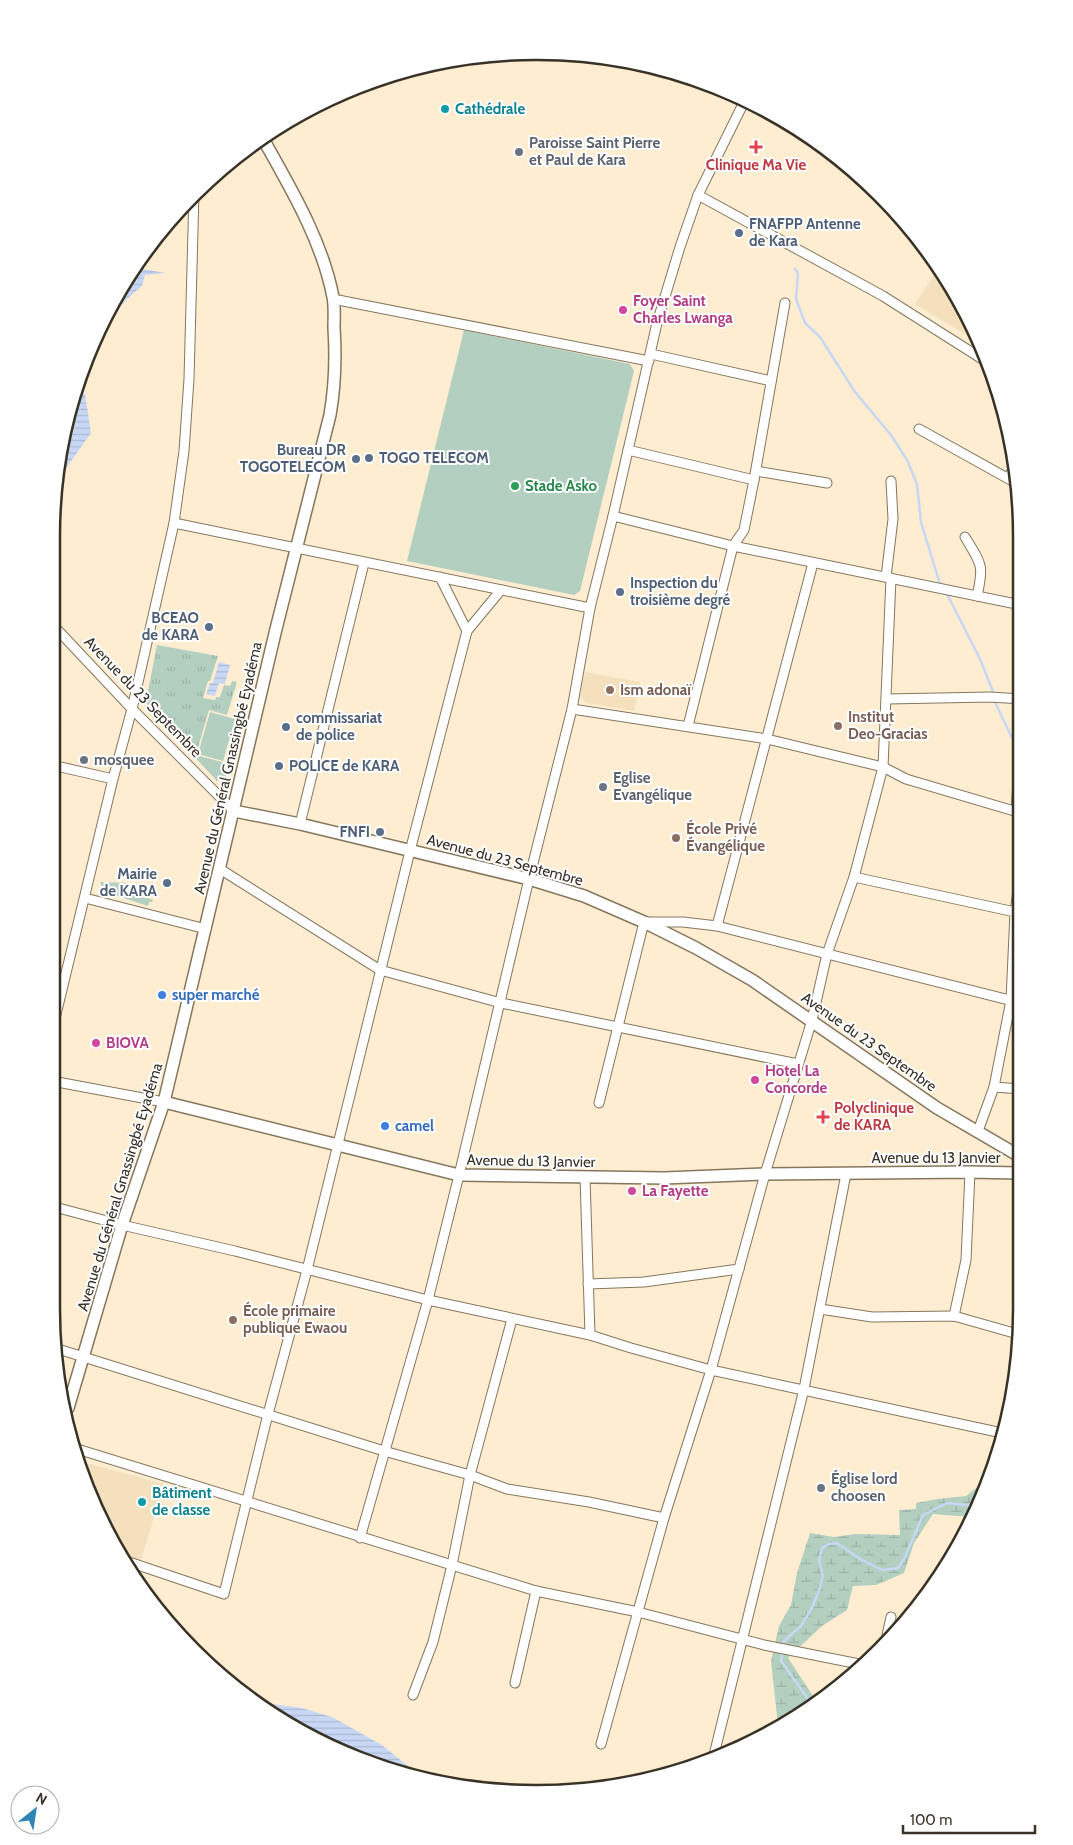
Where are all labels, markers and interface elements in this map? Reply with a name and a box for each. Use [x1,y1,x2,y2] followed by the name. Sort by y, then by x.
[455,100,525,118] place label: Cathédrale
[439,103,451,115] marker: Cathédrale
[529,134,660,169] place label: Paroisse Saint Pierre et Paul de Kara
[749,140,763,154] marker: Clinique Ma Vie
[513,146,525,158] marker: Paroisse Saint Pierre et Paul de Kara
[706,156,806,174] place label: Clinique Ma Vie
[749,215,861,250] place label: FNAFPP Antenne de Kara
[733,227,745,239] marker: FNAFPP Antenne de Kara
[633,292,733,327] place label: Foyer Saint Charles Lwanga
[617,304,629,316] marker: Foyer Saint Charles Lwanga
[240,441,347,476] place label: Bureau DR TOGOTELECOM
[379,449,489,467] place label: TOGO TELECOM
[363,452,375,464] marker: TOGO TELECOM
[350,453,362,465] marker: Bureau DR TOGOTELECOM
[525,477,597,495] place label: Stade Asko
[509,480,521,492] marker: Stade Asko
[630,574,731,609] place label: Inspection du troisième degré
[614,586,626,598] marker: Inspection du troisième degré
[142,609,200,644] place label: BCEAO de KARA
[203,621,215,633] marker: BCEAO de KARA
[81,633,206,761] street label: Avenue du 23 Septembre
[190,639,266,896] street label: Avenue du Général Gnassingbé Eyadéma
[620,681,692,699] place label: Ism adonaï
[604,684,616,696] marker: Ism adonaï
[848,708,928,743] place label: Institut Deo-Gracias
[296,709,382,744] place label: commissariat de police
[832,720,844,732] marker: Institut Deo-Gracias
[280,721,292,733] marker: commissariat de police
[94,751,155,769] place label: mosquee
[78,754,90,766] marker: mosquee
[289,757,400,775] place label: POLICE de KARA
[273,760,285,772] marker: POLICE de KARA
[613,769,692,804] place label: Eglise Evangélique
[597,781,609,793] marker: Eglise Evangélique
[686,819,765,855] place label: École Privé Évangélique
[339,823,370,841] place label: FNFI
[374,826,386,838] marker: FNFI
[425,830,585,890] street label: Avenue du 23 Septembre
[670,832,682,844] marker: École Privé Évangélique
[100,865,158,900] place label: Mairie de KARA
[161,877,173,889] marker: Mairie de KARA
[172,986,260,1004] place label: super marché
[798,988,940,1096] street label: Avenue du 23 Septembre
[156,989,168,1001] marker: super marché
[106,1034,149,1052] place label: BIOVA
[90,1037,102,1049] marker: BIOVA
[74,1060,167,1313] street label: Avenue du Général Gnassingbé Eyadéma
[765,1062,828,1097] place label: Hotel La Concorde
[749,1074,761,1086] marker: Hotel La Concorde
[834,1099,914,1134] place label: Polyclinique de KARA
[816,1110,830,1124] marker: Polyclinique de KARA
[395,1117,434,1135] place label: camel
[379,1120,391,1132] marker: camel
[872,1149,1001,1167] street label: Avenue du 13 Janvier
[466,1151,596,1171] street label: Avenue du 13 Janvier
[642,1182,709,1200] place label: La Fayette
[626,1185,638,1197] marker: La Fayette
[243,1301,347,1337] place label: École primaire publique Ewaou
[227,1314,239,1326] marker: École primaire publique Ewaou
[831,1469,898,1505] place label: Église lord choosen
[815,1482,827,1494] marker: Église lord choosen
[152,1484,212,1519] place label: Bâtiment de classe
[136,1496,148,1508] marker: Bâtiment de classe
[10,1785,60,1835] north arrow
[33,1788,50,1809] text: N
[903,1802,1036,1834] scale bar
[910,1811,952,1829] text: 100 m

